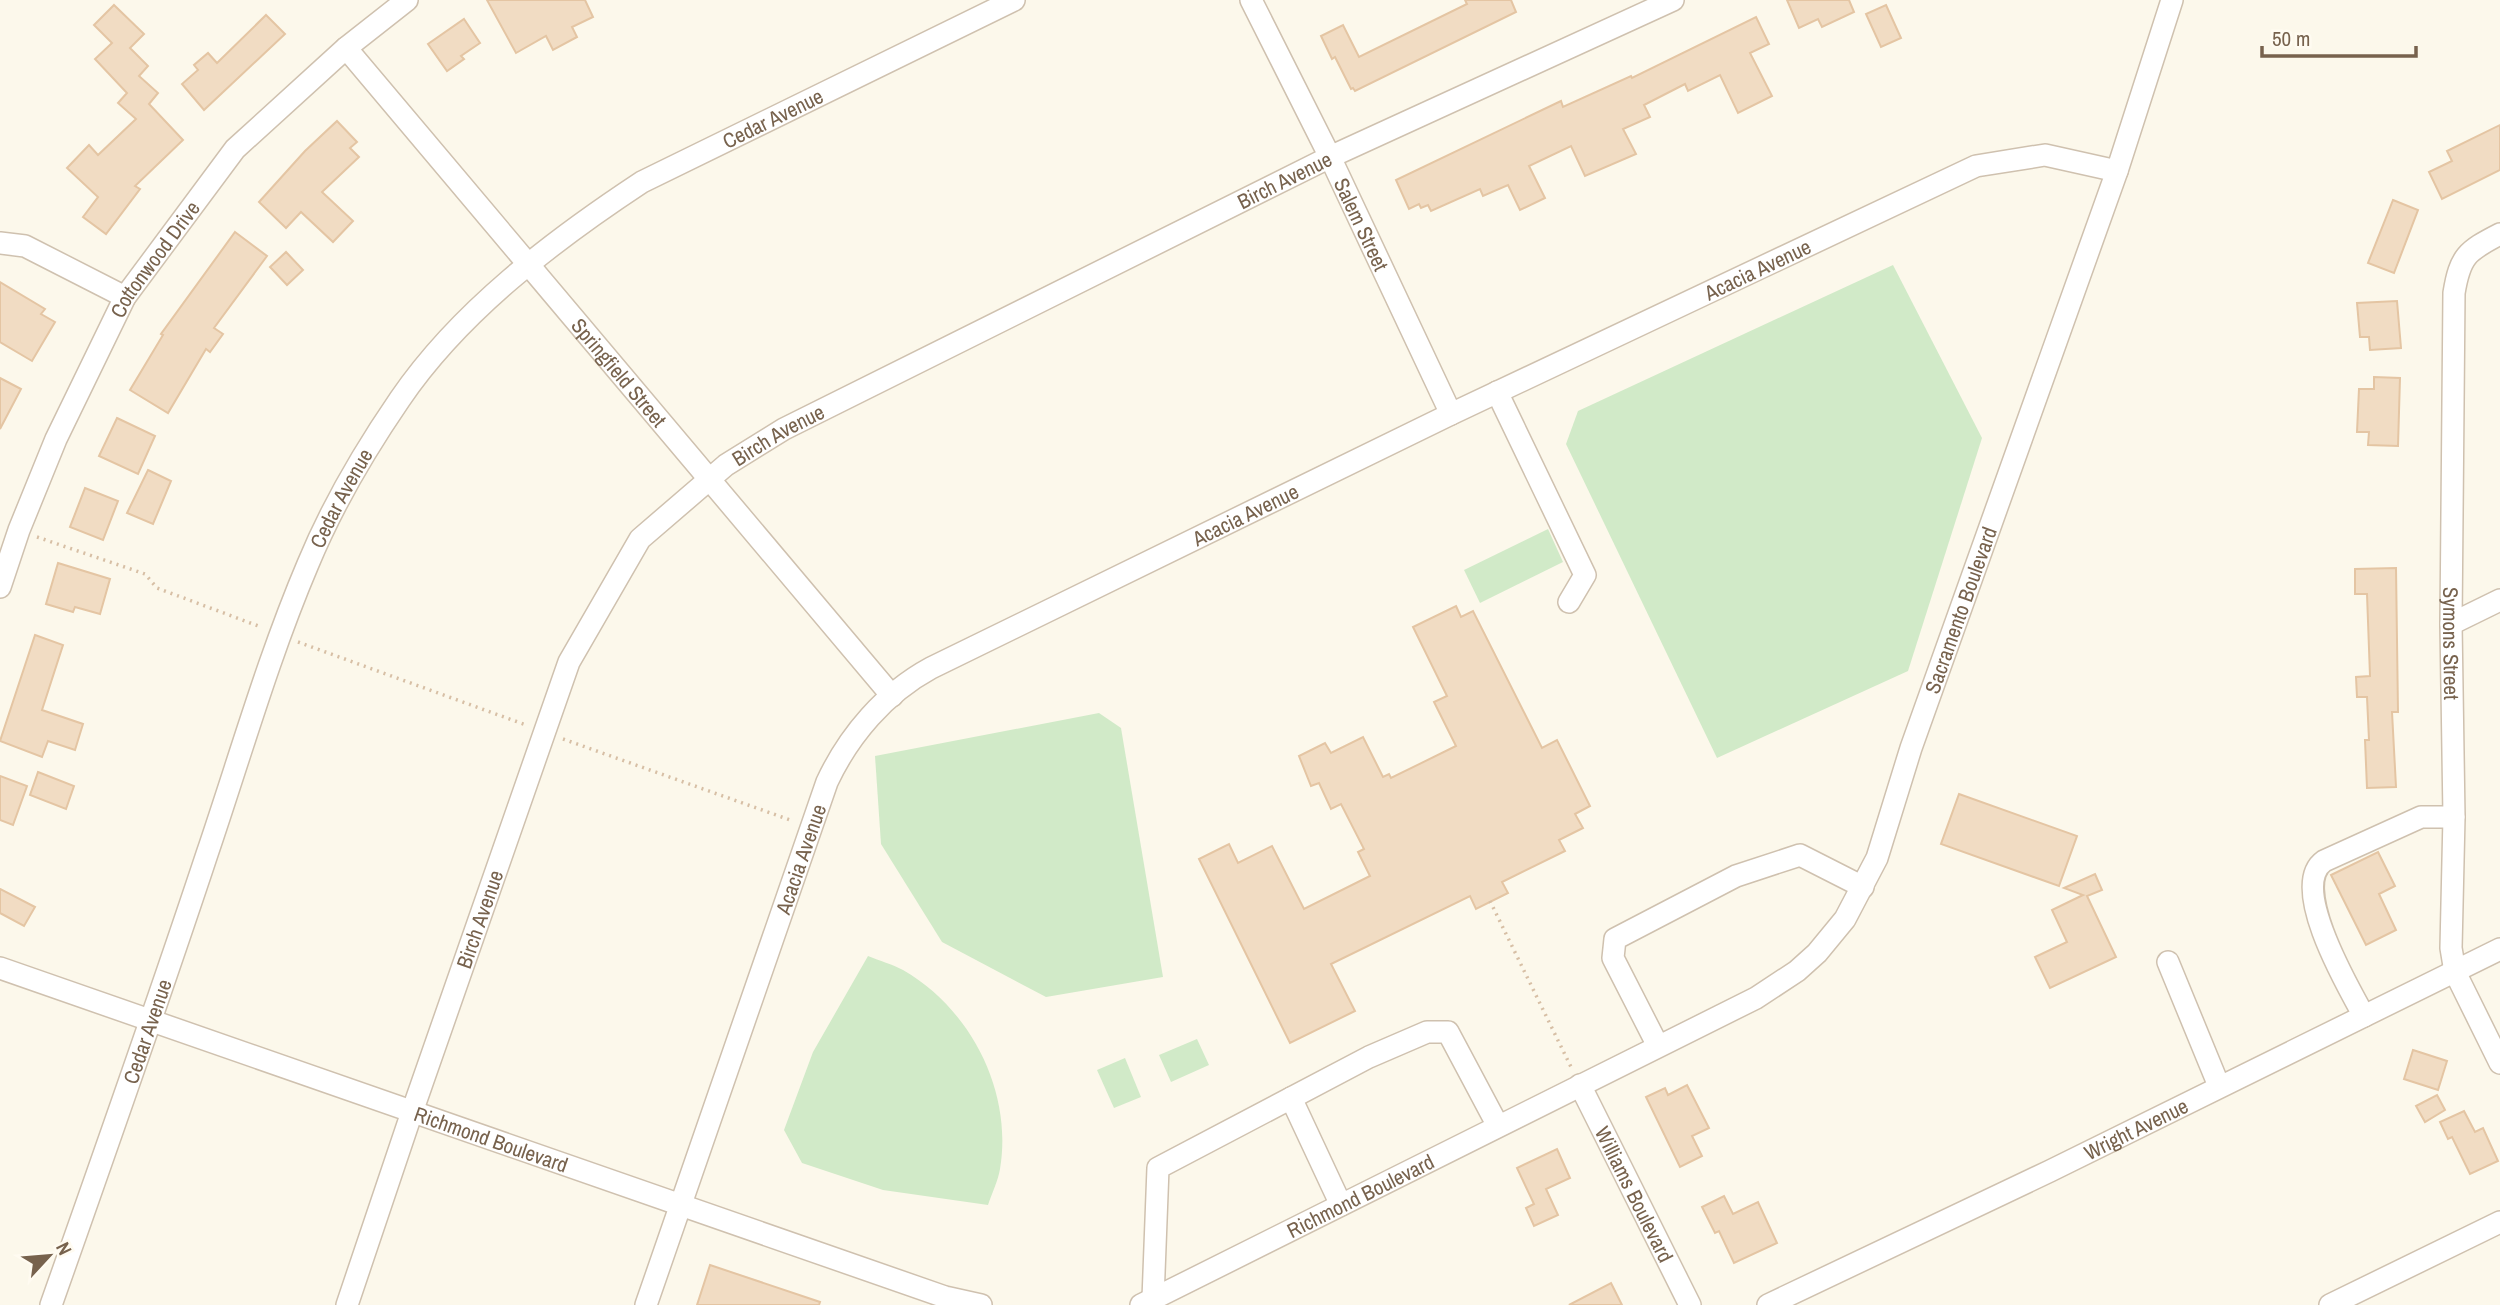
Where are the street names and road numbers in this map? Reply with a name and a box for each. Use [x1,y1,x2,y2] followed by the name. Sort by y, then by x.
[717,81,828,155] street label: Cedar Avenue
[1232,144,1337,216] street label: Birch Avenue
[1327,173,1396,276] street label: Salem Street
[103,195,206,322] street label: Cottonwood Drive
[1699,232,1816,307] street label: Acacia Avenue
[565,312,674,433] street label: Springfield Street
[726,397,829,472] street label: Birch Avenue
[302,443,379,552] street label: Cedar Avenue
[1186,476,1303,553] street label: Acacia Avenue
[1917,523,2003,697] street label: Sacramento Boulevard
[2436,587,2467,700] street label: Symons Street
[768,800,833,919] street label: Acacia Avenue
[449,866,510,972] street label: Birch Avenue
[115,975,178,1088] street label: Cedar Avenue
[2079,1091,2193,1166] street label: Wright Avenue
[410,1099,572,1179] street label: Richmond Boulevard
[1588,1121,1681,1267] street label: Williams Boulevard
[1282,1147,1439,1244] street label: Richmond Boulevard

